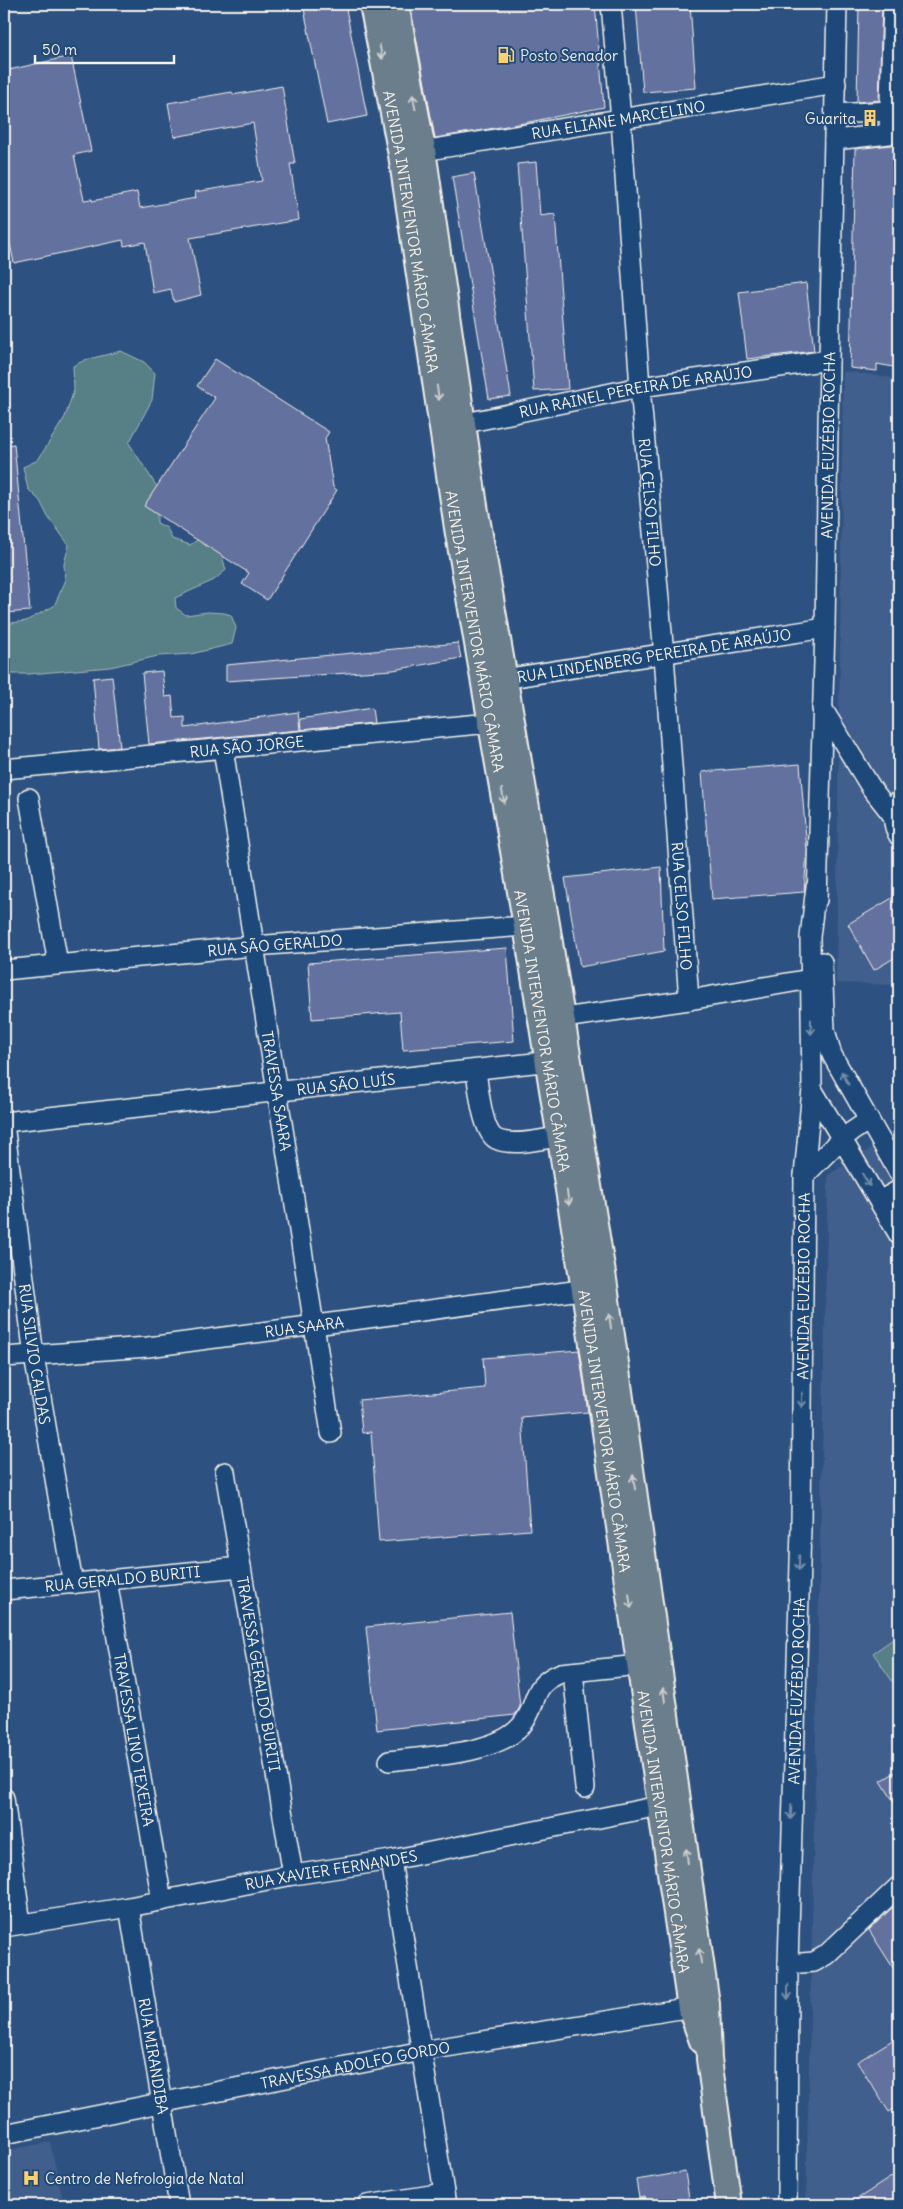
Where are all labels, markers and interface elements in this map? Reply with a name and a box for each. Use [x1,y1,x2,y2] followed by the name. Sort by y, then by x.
[35,32,174,64] scale bar
[42,40,77,59] text: 50 m
[377,43,387,59] one-way arrow
[496,45,516,65] fuel station icon: Posto Senador
[520,46,618,65] place label: Posto Senador
[379,89,443,374] street label: AVENIDA INTERVENTOR MÁRIO CÂMARA
[409,95,418,111] one-way arrow
[530,96,706,143] street label: RUA ELIANE MARCELINO
[860,108,880,128] building icon: Guarita
[805,109,856,128] place label: Guarita
[817,351,839,539] street label: AVENIDA EUZÉBIO ROCHA
[517,362,754,421] street label: RUA RAINEL PEREIRA DE ARAÚJO
[433,385,443,401] one-way arrow
[635,437,666,567] street label: RUA CELSO FILHO
[442,489,509,774] street label: AVENIDA INTERVENTOR MÁRIO CÂMARA
[515,624,792,686] street label: RUA LINDENBERG PEREIRA DE ARAÚJO
[189,731,305,761] street label: RUA SÃO JORGE
[498,787,508,803] one-way arrow
[668,841,696,971] street label: RUA CELSO FILHO
[510,888,575,1174] street label: AVENIDA INTERVENTOR MÁRIO CÂMARA
[206,930,343,960] street label: RUA SÃO GERALDO
[806,1018,816,1035] one-way arrow
[258,1029,296,1153] street label: TRAVESSA SAARA
[296,1069,396,1099] street label: RUA SÃO LUÍS
[839,1071,849,1085] one-way arrow
[862,1173,872,1187] one-way arrow
[564,1190,574,1206] one-way arrow
[793,1192,813,1380] street label: AVENIDA EUZÉBIO ROCHA
[15,1282,55,1426] street label: RUA SILVIO CALDAS
[575,1288,635,1574] street label: AVENIDA INTERVENTOR MÁRIO CÂMARA
[263,1312,345,1341] street label: RUA SAARA
[605,1313,615,1329] one-way arrow
[797,1392,807,1408] one-way arrow
[628,1474,638,1490] one-way arrow
[795,1554,804,1570] one-way arrow
[44,1561,201,1596] street label: RUA GERALDO BURITI
[233,1575,285,1773] street label: TRAVESSA GERALDO BURITI
[625,1592,635,1608] one-way arrow
[784,1597,808,1785] street label: AVENIDA EUZÉBIO ROCHA
[110,1652,159,1828] street label: TRAVESSA LINO TEXEIRA
[659,1687,669,1703] one-way arrow
[634,1689,694,1975] street label: AVENIDA INTERVENTOR MÁRIO CÂMARA
[787,1804,796,1820] one-way arrow
[243,1845,419,1894] street label: RUA XAVIER FERNANDES
[681,1848,691,1864] one-way arrow
[695,1948,705,1964] one-way arrow
[783,1984,793,2000] one-way arrow
[135,1996,173,2116] street label: RUA MIRANDIBA
[259,2037,451,2092] street label: TRAVESSA ADOLFO GORDO
[21,2168,41,2188] hospital icon: Centro de Nefrologia de Natal
[45,2169,244,2188] place label: Centro de Nefrologia de Natal

